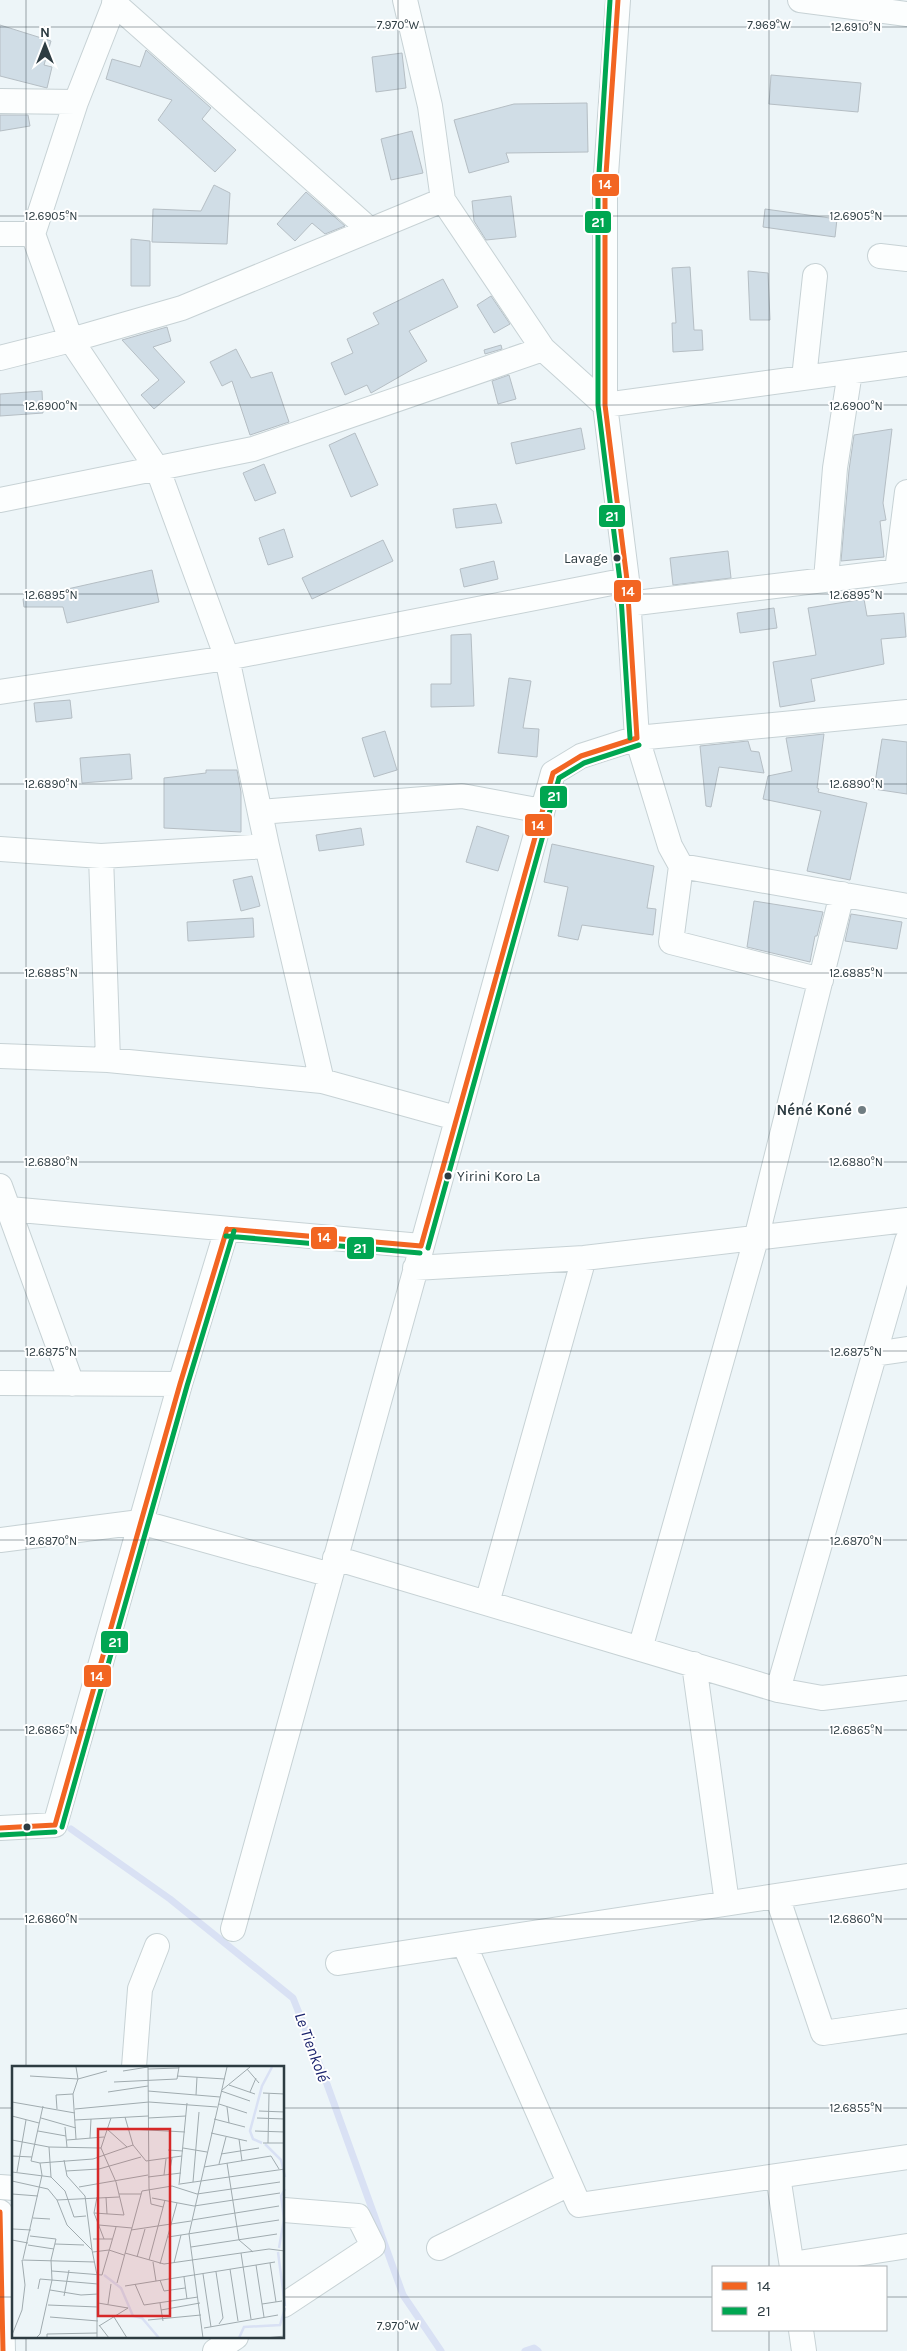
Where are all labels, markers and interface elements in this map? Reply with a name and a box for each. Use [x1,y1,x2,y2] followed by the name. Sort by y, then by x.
[377,18,419,32] text: 7.970°W
[747,18,791,32] text: 7.969°W
[20,20,70,70] north arrow
[831,20,881,34] text: 12.6910°N
[40,24,50,41] text: N
[591,173,620,197] line badge: 14
[598,176,612,193] text: 14
[24,209,78,223] text: 12.6905°N
[829,209,883,223] text: 12.6905°N
[584,210,612,234] line badge: 21
[591,214,605,231] text: 21
[24,399,78,413] text: 12.6900°N
[829,399,883,413] text: 12.6900°N
[598,504,626,528] line badge: 21
[605,508,619,525] text: 21
[564,550,608,567] place label: Lavage
[612,553,622,563] marker: Lavage
[613,579,642,603] line badge: 14
[621,583,635,600] text: 14
[24,588,78,602] text: 12.6895°N
[829,588,883,602] text: 12.6895°N
[24,777,78,791] text: 12.6890°N
[829,777,883,791] text: 12.6890°N
[539,785,568,809] line badge: 21
[547,788,561,805] text: 21
[524,813,553,837] line badge: 14
[531,817,545,834] text: 14
[24,966,78,980] text: 12.6885°N
[829,966,883,980] text: 12.6885°N
[777,1101,852,1119] place label: Néné Koné
[856,1104,868,1116] marker: Néné Koné
[24,1155,78,1169] text: 12.6880°N
[829,1155,883,1169] text: 12.6880°N
[457,1168,540,1185] place label: Yirini Koro La
[443,1171,453,1181] marker: Yirini Koro La
[310,1226,338,1250] line badge: 14
[317,1229,331,1246] text: 14
[346,1236,375,1260] line badge: 21
[353,1240,367,1257] text: 21
[25,1345,77,1359] text: 12.6875°N
[830,1345,882,1359] text: 12.6875°N
[25,1534,77,1548] text: 12.6870°N
[830,1534,882,1548] text: 12.6870°N
[100,1630,129,1654] line badge: 21
[108,1634,122,1651] text: 21
[83,1664,112,1688] line badge: 14
[90,1668,104,1685] text: 14
[24,1723,78,1737] text: 12.6865°N
[829,1723,883,1737] text: 12.6865°N
[22,1822,32,1832] unlabelled marker
[24,1912,78,1926] text: 12.6860°N
[829,1912,883,1926] text: 12.6860°N
[291,2010,334,2085] water label: Le Tienkolé
[12,2066,285,2338] inset map
[829,2101,883,2115] text: 12.6855°N
[712,2266,887,2331] legend
[757,2277,771,2295] text: 14
[757,2302,771,2320] text: 21
[377,2319,419,2333] text: 7.970°W

